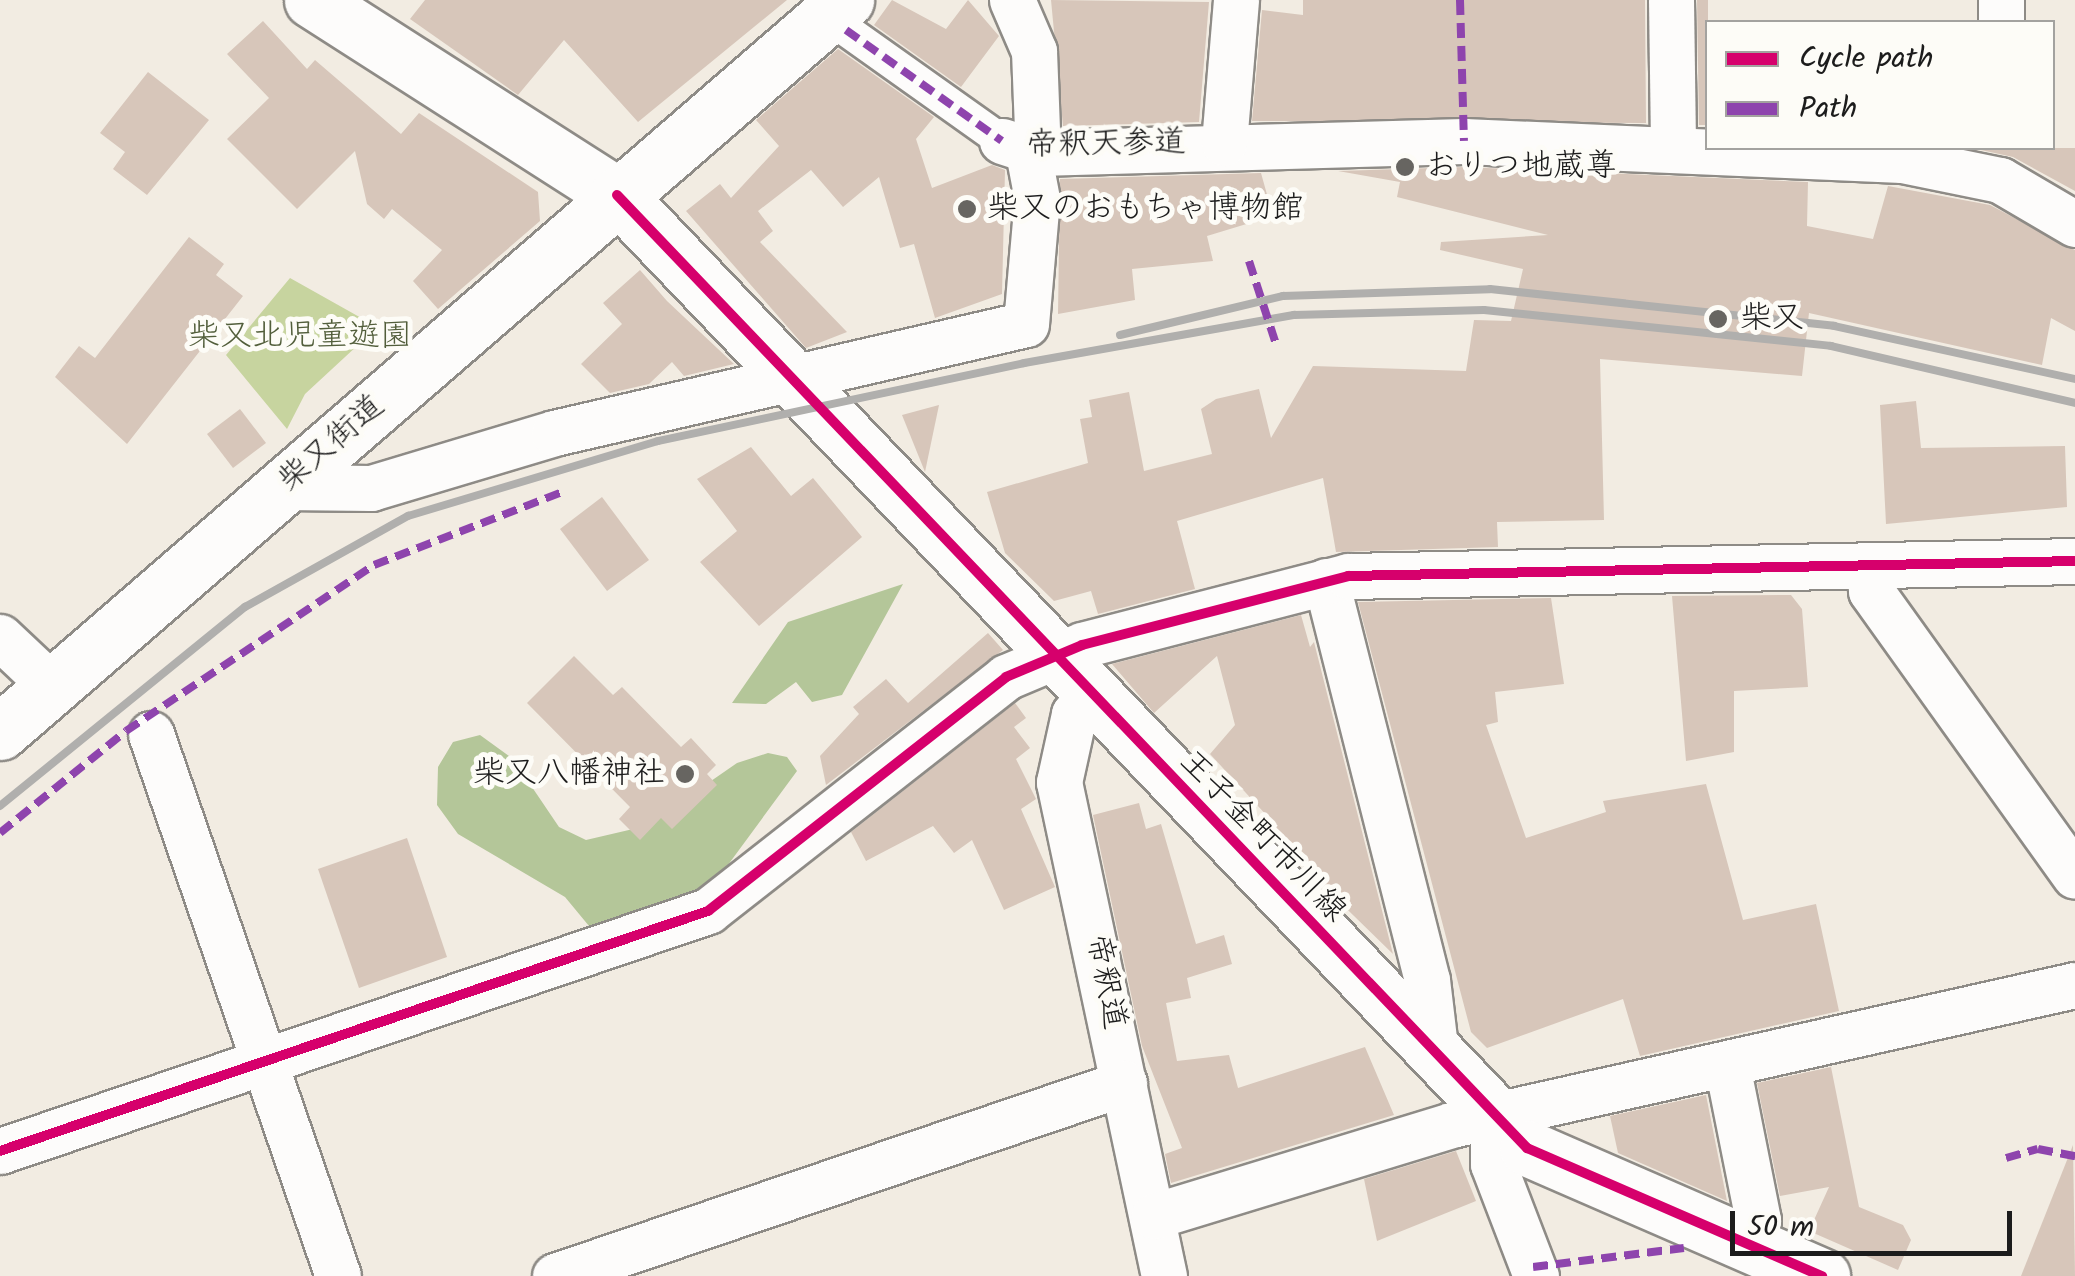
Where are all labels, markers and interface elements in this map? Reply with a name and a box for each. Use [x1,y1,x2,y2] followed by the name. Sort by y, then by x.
[1705,20,2055,150] legend
[1799,35,1933,83] text: Cycle path
[1799,85,1857,133] text: Path
[1026,124,1186,166] street label: 帝釈天参道
[1425,148,1617,186] place label: おりつ地蔵尊
[1394,156,1416,178] marker: おりつ地蔵尊
[987,190,1307,228] place label: 柴又のおもちゃ博物館
[956,198,978,220] marker: 柴又のおもちゃ博物館
[1740,300,1804,338] place label: 柴又
[1705,306,1731,332] marker: 柴又
[188,318,412,356] park label: 柴又北児童遊園
[271,388,393,500] street label: 柴又街道
[1170,743,1354,931] street label: 王子金町市川線
[473,755,665,793] place label: 柴又八幡神社
[674,763,696,785] marker: 柴又八幡神社
[1077,931,1133,1033] street label: 帝釈道
[1735,1191,2018,1253] scale bar
[1747,1204,1814,1252] text: 50 m

